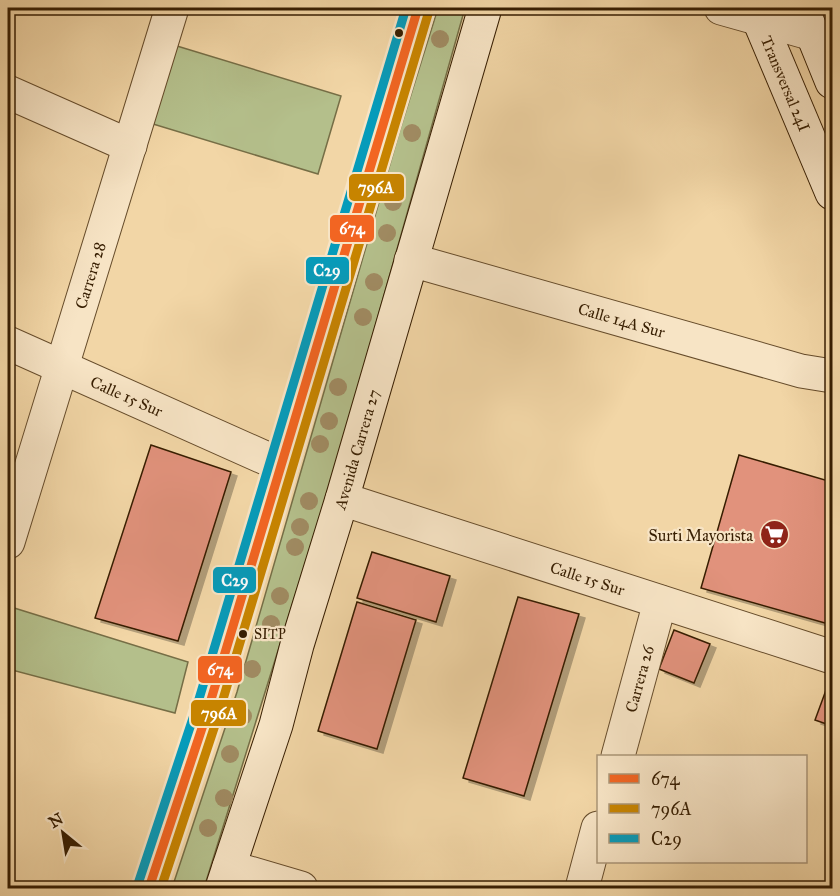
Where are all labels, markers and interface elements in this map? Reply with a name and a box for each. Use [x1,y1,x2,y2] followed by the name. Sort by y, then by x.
[393,27,405,39] unlabelled marker
[757,33,814,134] street label: Transversal 24I
[348,173,405,202] line badge: 796A
[358,178,394,198] text: 796A
[329,214,375,243] line badge: 674
[339,219,366,239] text: 674
[71,240,109,311] street label: Carrera 28
[305,256,350,285] line badge: C29
[313,261,341,281] text: C29
[576,299,667,341] street label: Calle 14A Sur
[88,372,166,420] street label: Calle 15 Sur
[330,387,383,513] street label: Avenida Carrera 27
[758,519,790,551] supermarket icon: Surti Mayorista
[649,526,753,545] place label: Surti Mayorista
[548,557,627,599] street label: Calle 15 Sur
[212,566,257,594] line badge: C29
[221,571,249,591] text: C29
[254,626,286,643] place label: SITP
[237,628,249,640] marker: SITP
[621,642,657,714] street label: Carrera 26
[197,655,243,684] line badge: 674
[207,660,234,680] text: 674
[190,699,247,727] line badge: 796A
[201,704,237,724] text: 796A
[597,755,807,863] legend
[651,768,680,790] text: 674
[651,798,692,820] text: 796A
[33,803,93,863] north arrow
[45,809,67,832] text: N
[651,828,682,850] text: C29

